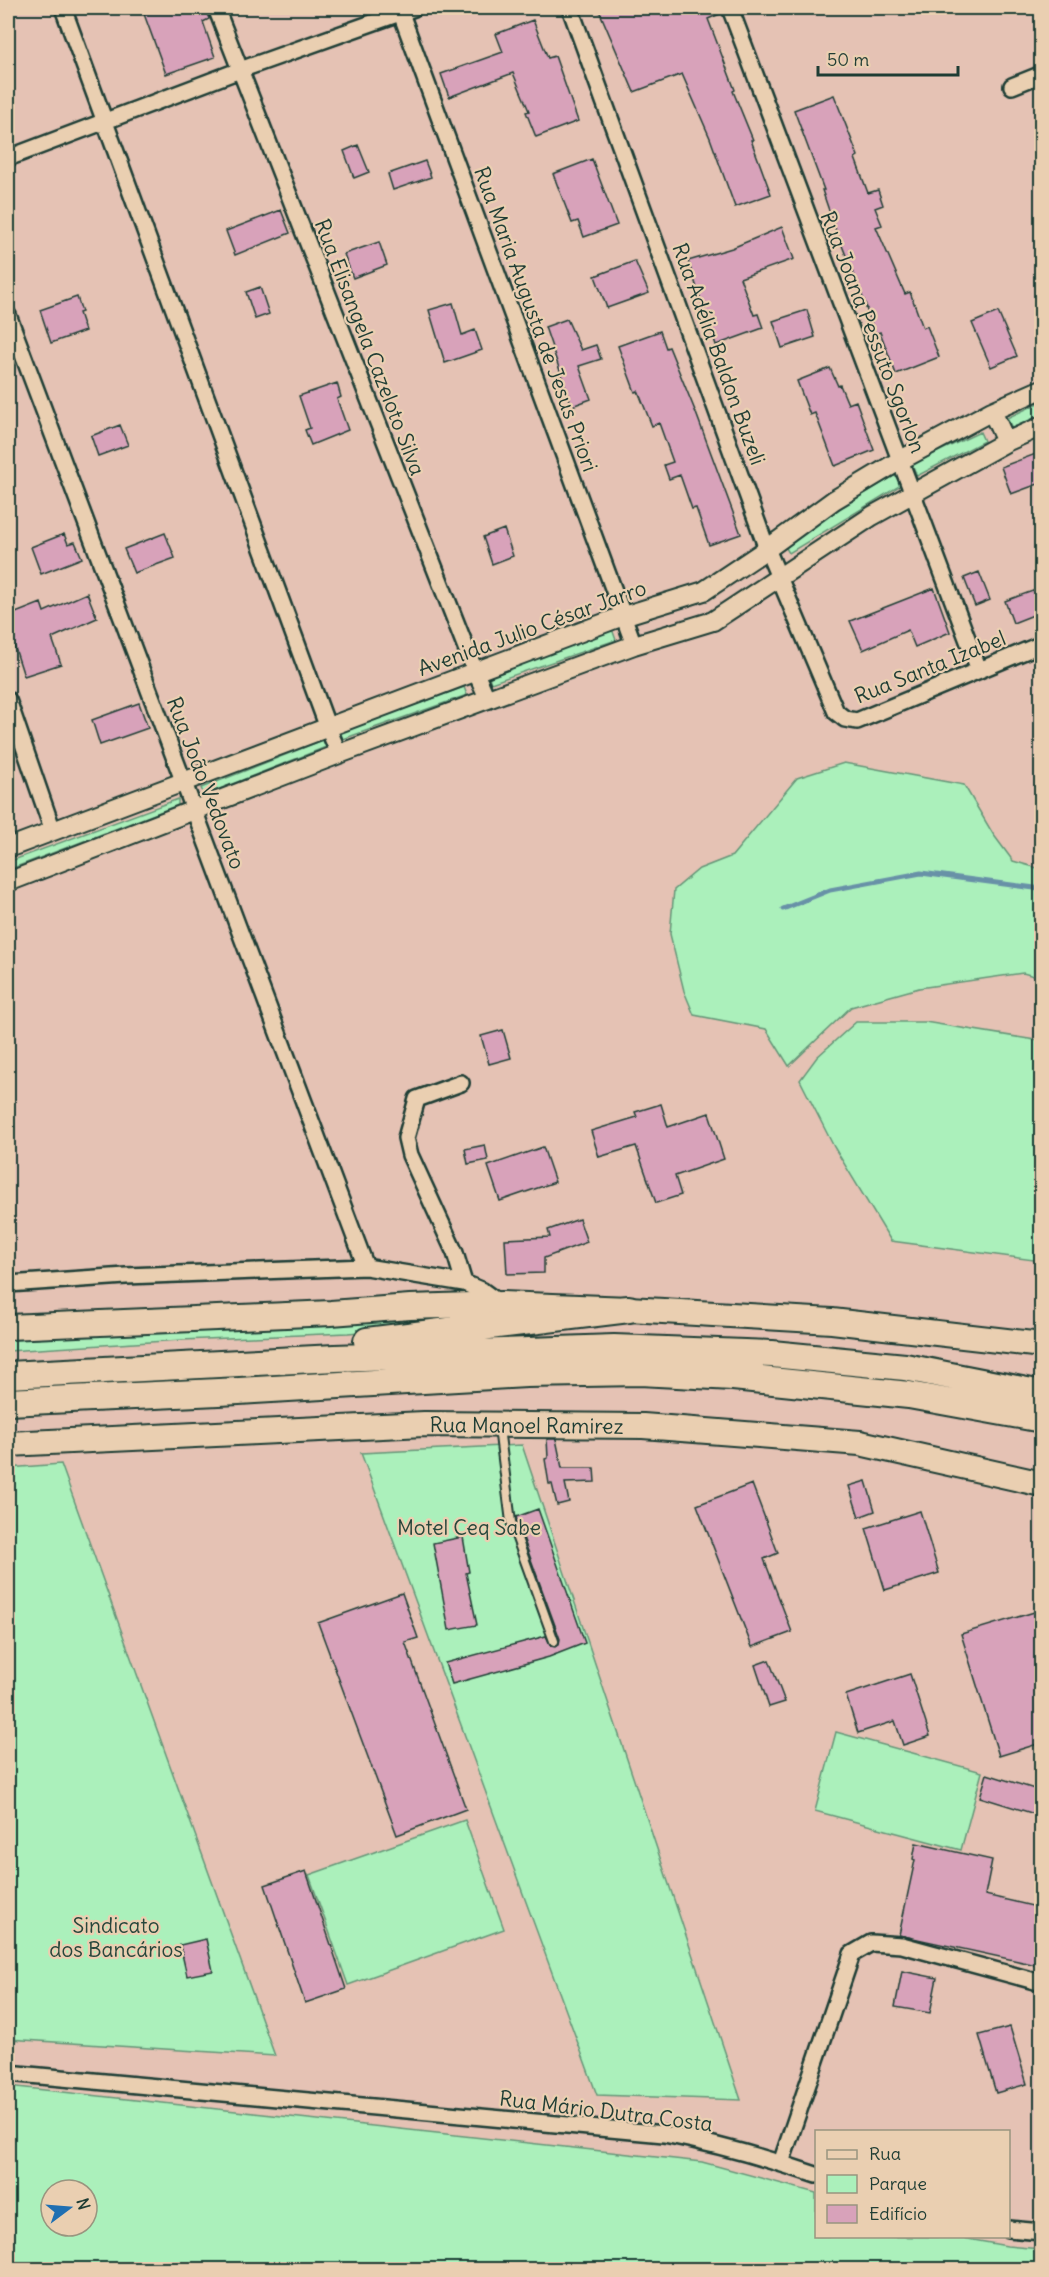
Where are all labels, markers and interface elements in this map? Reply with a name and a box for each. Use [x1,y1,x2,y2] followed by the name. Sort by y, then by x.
[818,39,958,77] scale bar
[827,48,869,71] text: 50 m
[468,163,604,475] street label: Rua Maria Augusta de Jesus Priori
[814,207,932,457] street label: Rua Joana Pessuto Sgorlon
[309,215,431,479] street label: Rua Elisangela Cazeloto Silva
[666,239,772,469] street label: Rua Adélia Baldon Buzeli
[414,574,650,682] street label: Avenida Julio César Jarro
[850,624,1010,710] street label: Rua Santa Izabel
[161,693,251,873] street label: Rua João Vedovato
[429,1411,624,1439] street label: Rua Manoel Ramirez
[397,1514,541,1541] park label: Motel Ceq Sabe
[49,1912,183,1963] park label: Sindicato dos Bancários
[498,2085,714,2137] street label: Rua Mário Dutra Costa
[815,2130,1010,2238] legend
[869,2142,901,2165] text: Rua
[869,2172,927,2195] text: Parque
[39,2178,99,2238] north arrow
[72,2196,95,2212] text: N
[869,2202,927,2225] text: Edifício

